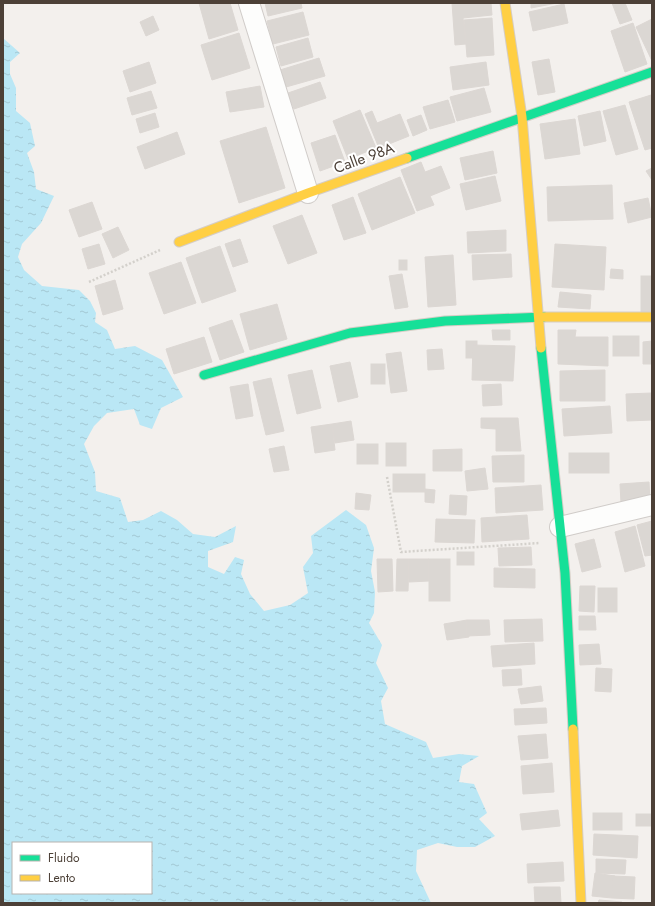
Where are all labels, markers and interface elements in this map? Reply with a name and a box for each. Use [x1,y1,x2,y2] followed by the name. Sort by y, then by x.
[331,137,398,179] street label: Calle 98A
[12,842,152,894] legend
[48,849,80,867] text: Fluido
[48,869,76,887] text: Lento

